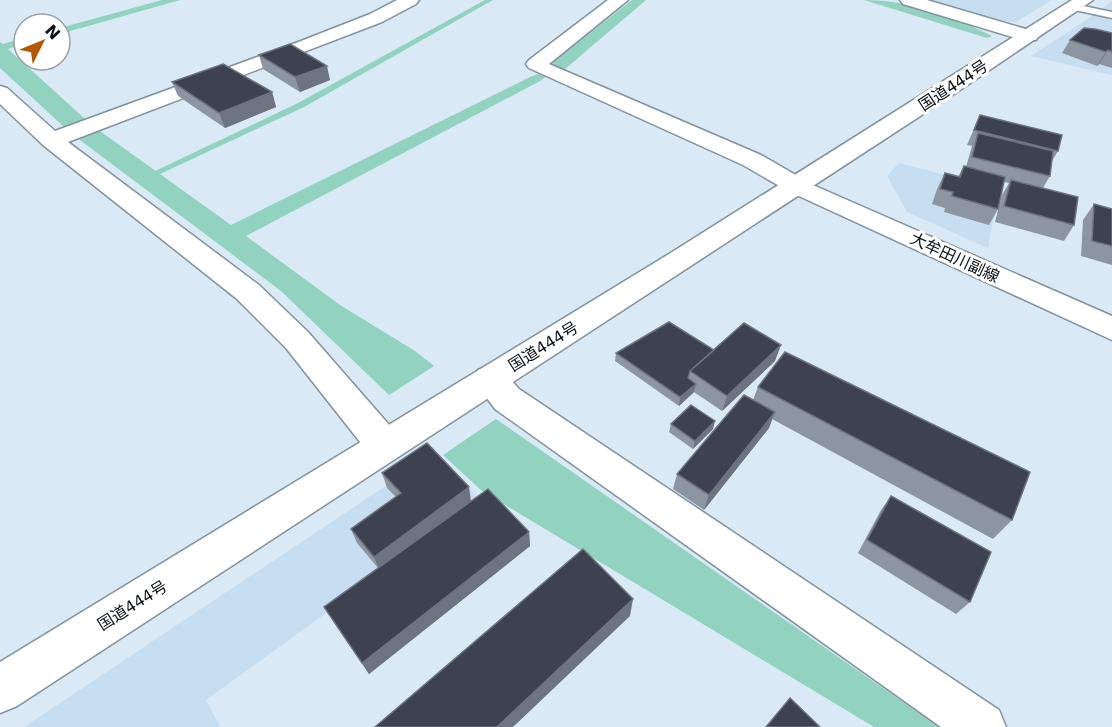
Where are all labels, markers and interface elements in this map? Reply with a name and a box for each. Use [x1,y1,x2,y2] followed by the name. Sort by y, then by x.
[12,12,72,72] north arrow
[41,21,64,43] text: N
[915,56,991,115] street label: 国道444号
[907,229,1002,286] street label: 大牟田川副線
[505,318,582,375] street label: 国道444号
[94,577,171,634] street label: 国道444号

